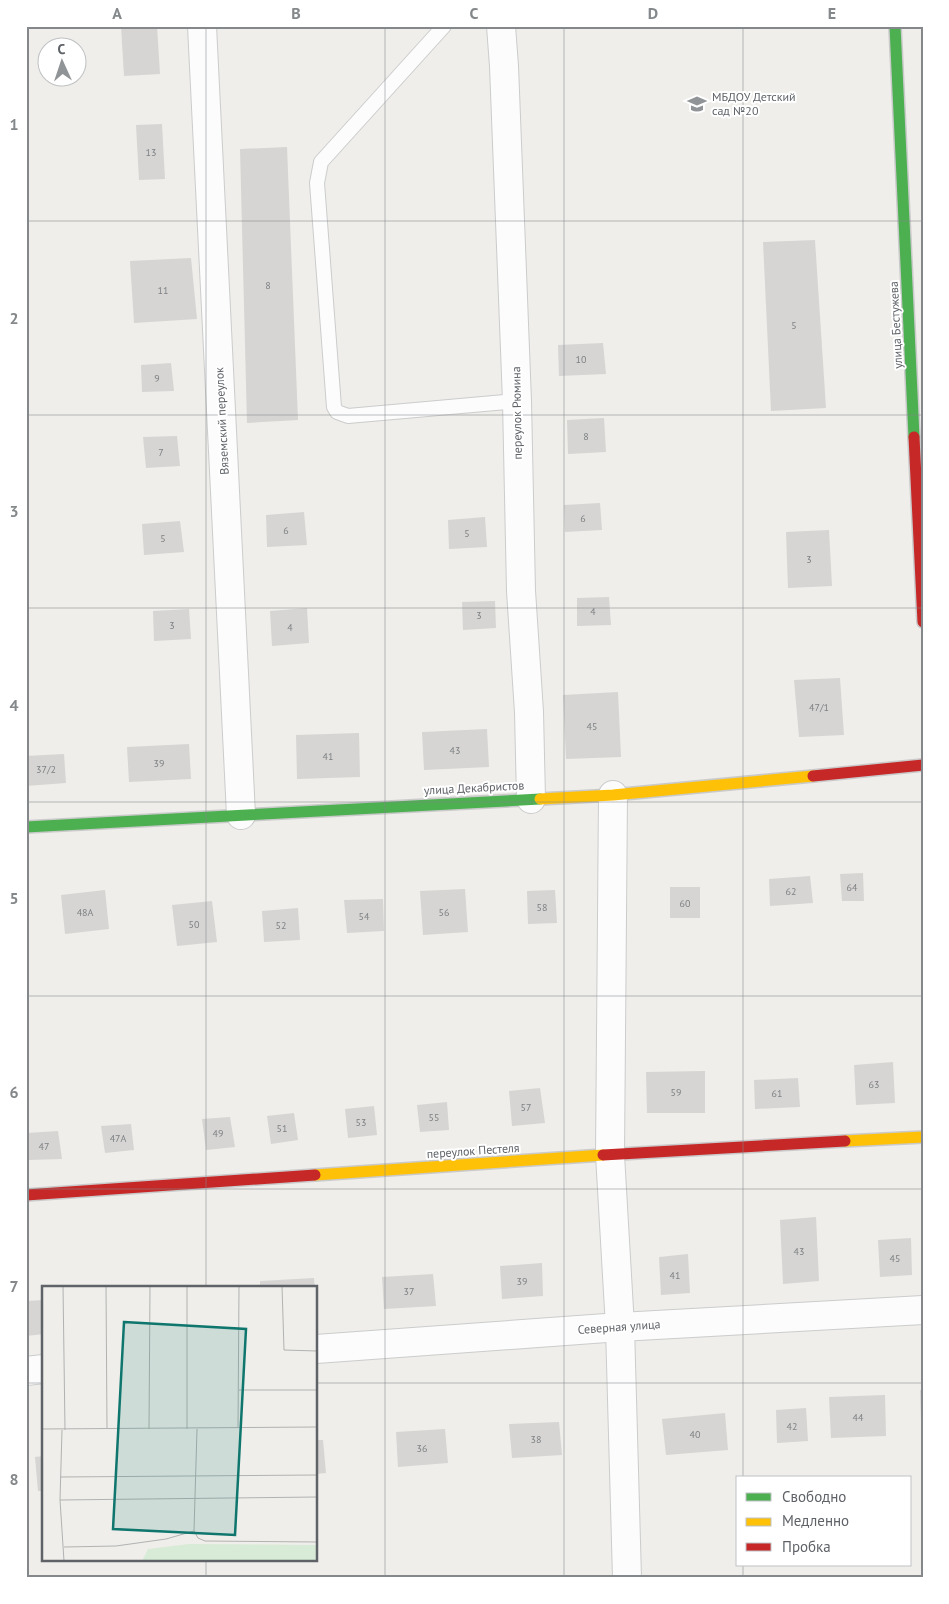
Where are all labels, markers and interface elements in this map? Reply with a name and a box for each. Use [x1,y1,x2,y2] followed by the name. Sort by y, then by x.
[112,3,122,23] text: A
[291,3,301,23] text: B
[470,3,479,23] text: C
[648,3,658,23] text: D
[828,3,836,23] text: E
[38,38,88,88] north arrow
[57,40,66,58] text: С
[712,89,796,118] place label: МБДОУ Детский сад №20
[686,93,708,115] school or university icon: МБДОУ Детский сад №20
[9,114,19,134] text: 1
[146,146,156,159] house number: 13
[265,279,271,292] house number: 8
[886,281,905,369] street label: улица Бестужева
[158,284,168,297] house number: 11
[9,308,19,328] text: 2
[791,319,797,332] house number: 5
[576,353,587,366] house number: 10
[508,366,525,460] street label: переулок Рюмина
[211,367,232,475] street label: Вяземский переулок
[154,372,160,385] house number: 9
[583,430,589,443] house number: 8
[158,446,164,459] house number: 7
[9,501,19,521] text: 3
[580,512,586,525] house number: 6
[283,524,289,537] house number: 6
[464,527,470,540] house number: 5
[160,532,166,545] house number: 5
[806,553,812,566] house number: 3
[590,605,596,618] house number: 4
[476,609,482,622] house number: 3
[169,619,175,632] house number: 3
[287,621,293,634] house number: 4
[9,695,19,715] text: 4
[809,701,829,714] house number: 47/1
[587,720,597,733] house number: 45
[450,744,460,757] house number: 43
[323,750,333,763] house number: 41
[154,757,164,770] house number: 39
[36,763,56,776] house number: 37/2
[423,777,525,798] street label: улица Декабристов
[847,881,858,894] house number: 64
[786,885,796,898] house number: 62
[9,888,19,908] text: 5
[680,897,691,910] house number: 60
[537,901,547,914] house number: 58
[77,906,94,919] house number: 48А
[439,906,449,919] house number: 56
[359,910,370,923] house number: 54
[189,918,200,931] house number: 50
[276,919,286,932] house number: 52
[869,1078,879,1091] house number: 63
[9,1082,19,1102] text: 6
[671,1086,681,1099] house number: 59
[772,1087,782,1100] house number: 61
[521,1101,531,1114] house number: 57
[429,1111,439,1124] house number: 55
[356,1116,366,1129] house number: 53
[277,1122,287,1135] house number: 51
[213,1127,223,1140] house number: 49
[110,1132,127,1145] house number: 47А
[39,1140,49,1153] house number: 47
[426,1140,520,1161] street label: переулок Пестеля
[794,1245,804,1258] house number: 43
[890,1252,900,1265] house number: 45
[670,1269,680,1282] house number: 41
[517,1275,527,1288] house number: 39
[9,1276,19,1296] text: 7
[404,1285,414,1298] house number: 37
[42,1286,318,1562] inset map
[577,1316,661,1337] street label: Северная улица
[853,1411,864,1424] house number: 44
[787,1420,797,1433] house number: 42
[690,1428,701,1441] house number: 40
[531,1433,541,1446] house number: 38
[417,1442,427,1455] house number: 36
[9,1469,19,1489] text: 8
[736,1476,912,1566] legend
[782,1487,846,1506] text: Свободно
[782,1511,849,1530] text: Медленно
[782,1537,831,1556] text: Пробка

